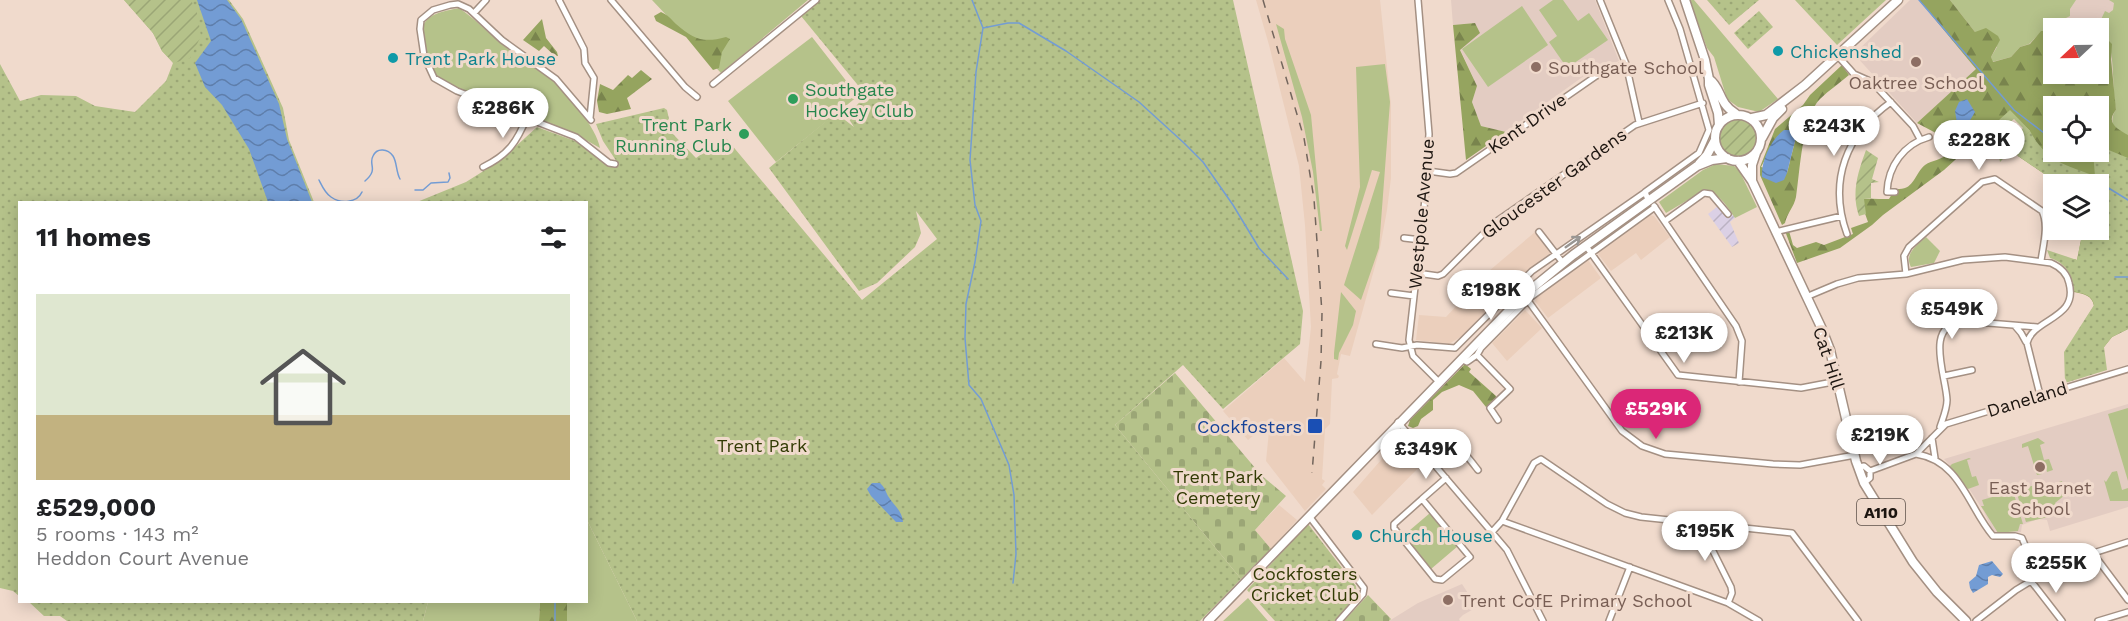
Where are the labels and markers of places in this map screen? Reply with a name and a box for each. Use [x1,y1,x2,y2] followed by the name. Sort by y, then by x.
[1790,41,1902,62] place label: Chickenshed
[1771,44,1785,58] marker: Chickenshed
[405,48,556,69] place label: Trent Park House
[386,51,400,65] marker: Trent Park House
[1909,55,1923,69] marker: Oaktree School
[1548,57,1704,78] place label: Southgate School
[1529,60,1543,74] marker: Southgate School
[1848,72,1984,93] place label: Oaktree School
[805,79,914,121] place label: Southgate Hockey Club
[461,88,545,139] pin: £286K
[786,92,800,106] marker: Southgate Hockey Club
[1792,106,1876,157] pin: £243K
[615,114,732,156] place label: Trent Park Running Club
[1937,120,2021,171] pin: £228K
[737,127,751,141] marker: Trent Park Running Club
[1449,270,1533,321] pin: £198K
[1910,289,1994,340] pin: £549K
[1642,313,1726,364] pin: £213K
[1614,389,1698,440] pin: £529K
[1838,415,1922,466] pin: £219K
[1197,416,1302,437] place label: Cockfosters
[1306,417,1324,435] marker: Cockfosters
[1384,429,1468,480] pin: £349K
[2033,460,2047,474] marker: East Barnet School
[1989,477,2092,519] place label: East Barnet School
[1663,511,1747,562] pin: £195K
[1369,525,1493,546] place label: Church House
[1350,528,1364,542] marker: Church House
[2014,543,2098,594] pin: £255K
[1460,590,1692,611] place label: Trent CofE Primary School
[1441,593,1455,607] marker: Trent CofE Primary School

